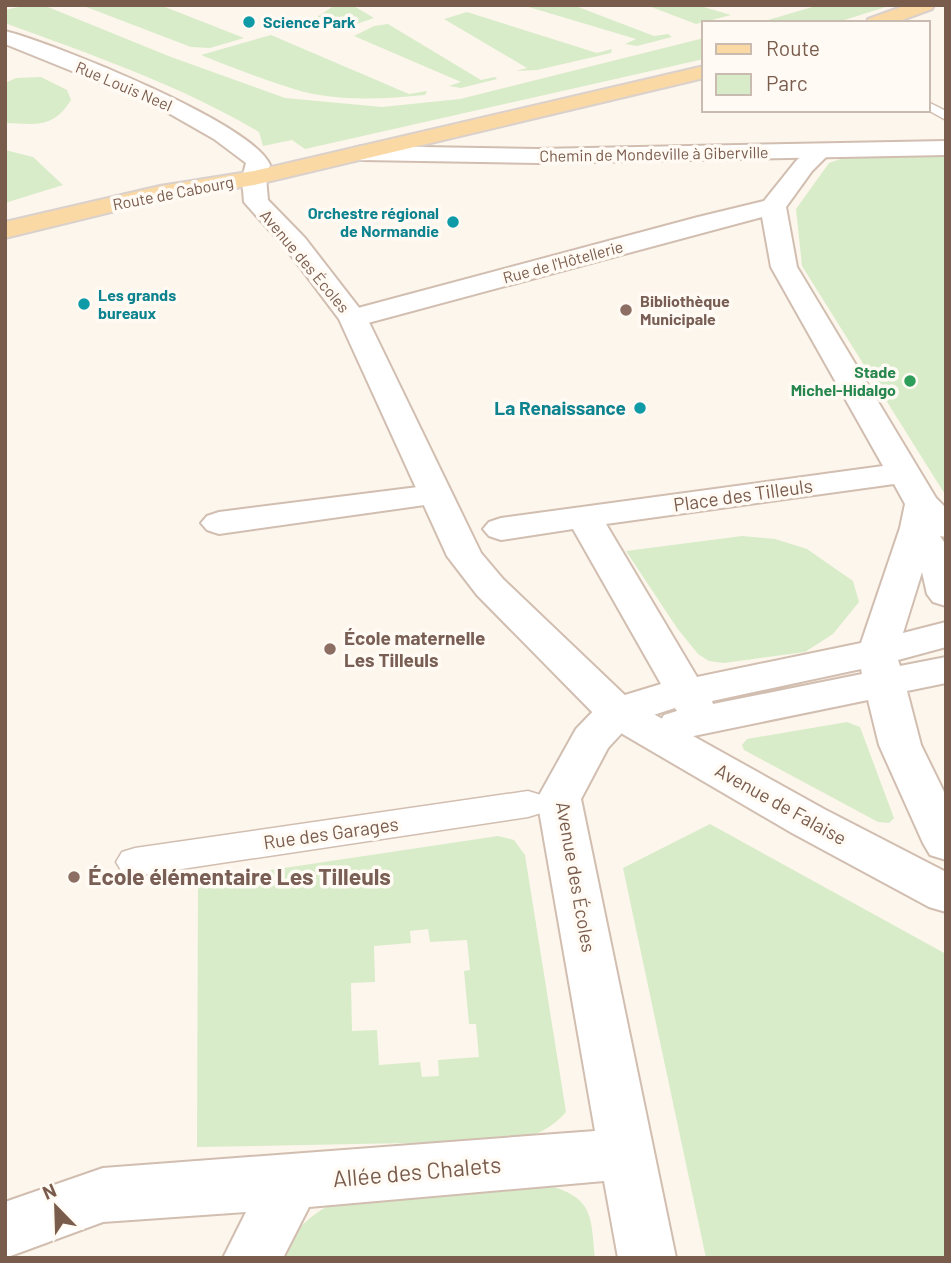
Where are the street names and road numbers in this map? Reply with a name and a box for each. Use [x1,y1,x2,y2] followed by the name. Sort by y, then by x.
[73,57,175,114] street label: Rue Louis Neel
[539,142,769,165] street label: Chemin de Mondeville à Giberville
[111,171,235,214] street label: Route de Cabourg
[257,205,354,316] street label: Avenue des Écoles
[501,236,625,287] street label: Rue de l'Hôtellerie
[672,473,814,516] street label: Place des Tilleuls
[712,758,851,849] street label: Avenue de Falaise
[552,800,601,954] street label: Avenue des Écoles
[262,812,400,853] street label: Rue des Garages
[332,1150,502,1192] street label: Allée des Chalets

